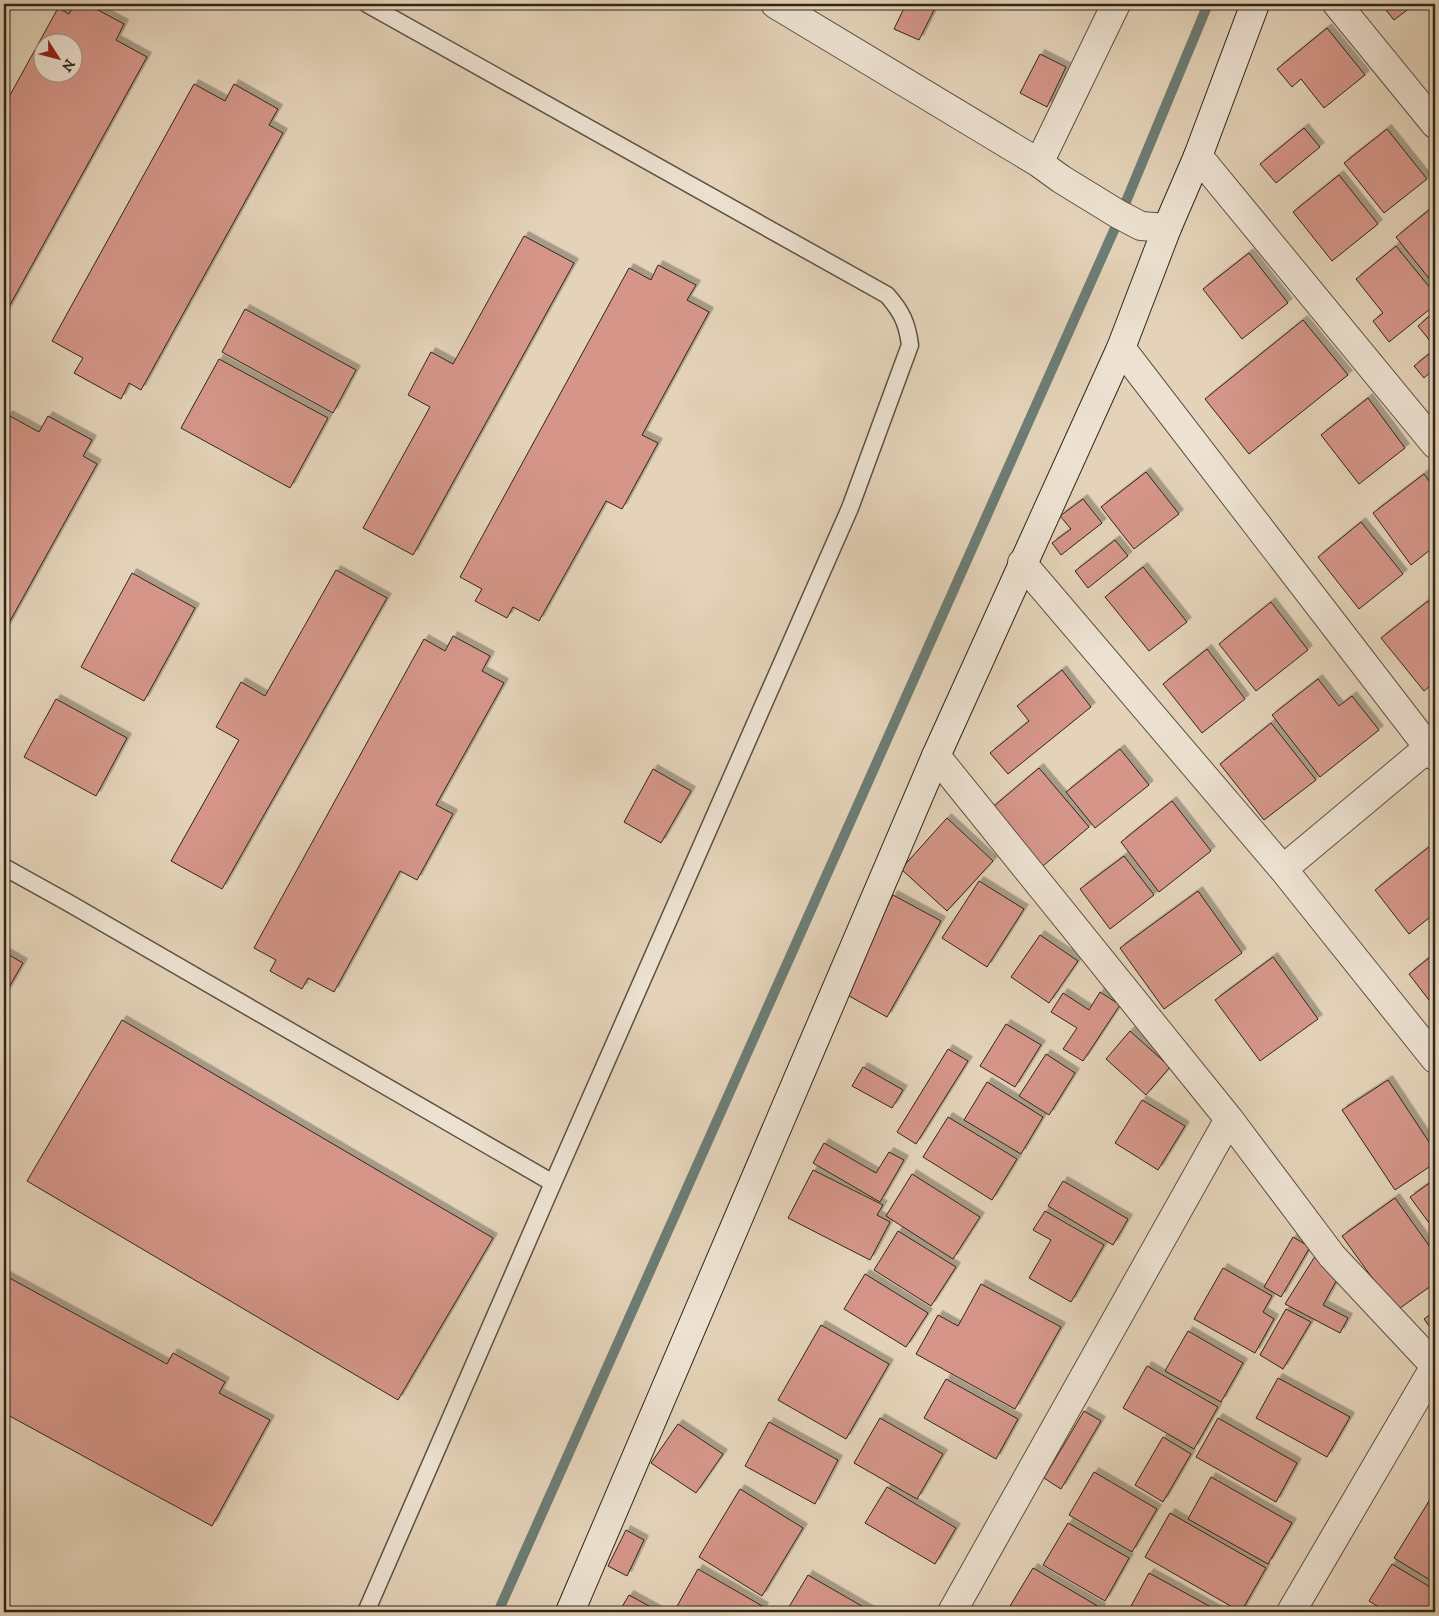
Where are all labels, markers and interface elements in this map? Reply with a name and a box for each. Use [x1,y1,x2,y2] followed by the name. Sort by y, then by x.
[32,32,82,82] north arrow
[57,55,78,75] text: N

